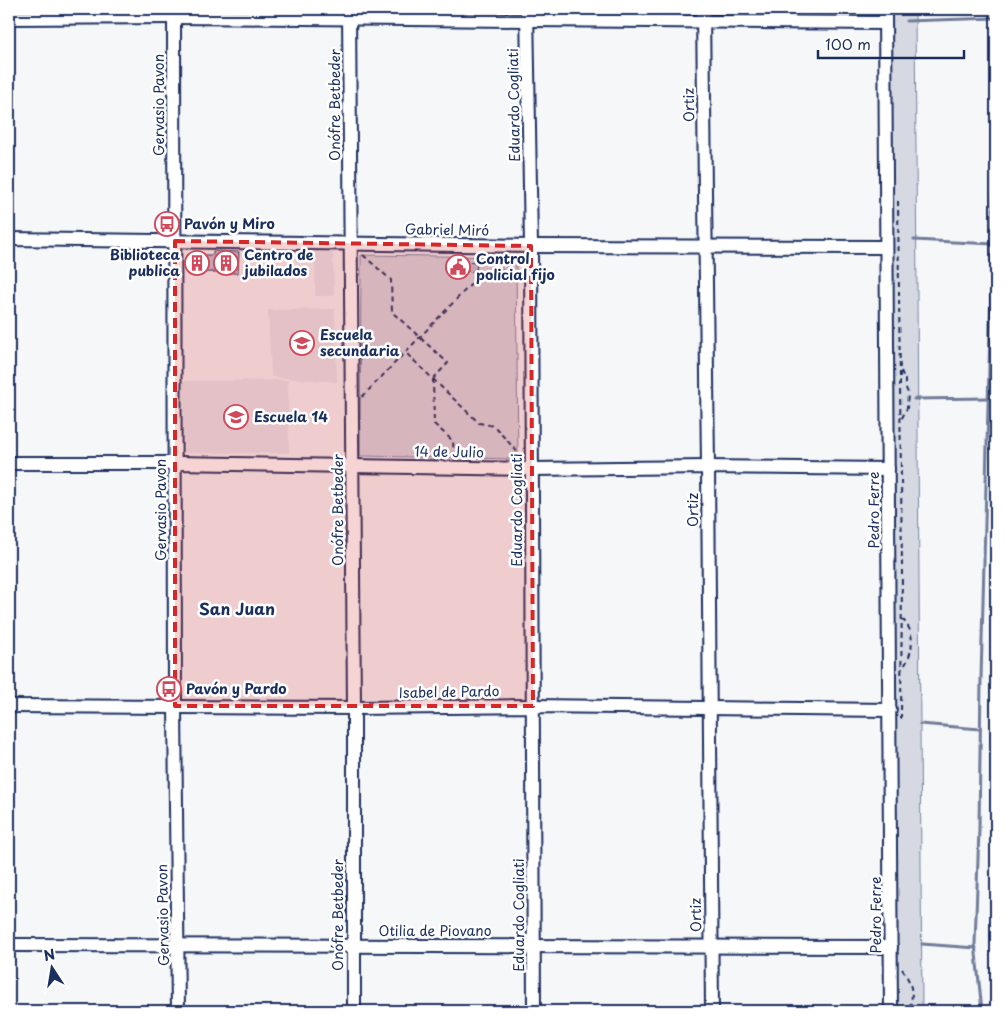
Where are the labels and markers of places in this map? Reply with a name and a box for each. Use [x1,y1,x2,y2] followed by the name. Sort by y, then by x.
[154,211,180,237] bus stop icon: Pavón y Miro
[184,213,275,234] place label: Pavón y Miro
[110,244,181,281] place label: Biblioteca publica
[242,244,314,281] place label: Centro de jubilados
[476,248,555,285] place label: Control policial fijo
[184,250,210,276] building icon: Biblioteca publica
[213,250,239,276] building icon: Centro de jubilados
[445,254,471,280] public building icon: Control policial fijo
[320,324,400,361] place label: Escuela secundaria
[289,330,315,356] school or university icon: Escuela secundaria
[223,404,249,430] school or university icon: Escuela 14
[254,406,328,427] place label: Escuela 14
[156,676,182,702] bus stop icon: Pavón y Pardo
[186,678,287,699] place label: Pavón y Pardo

